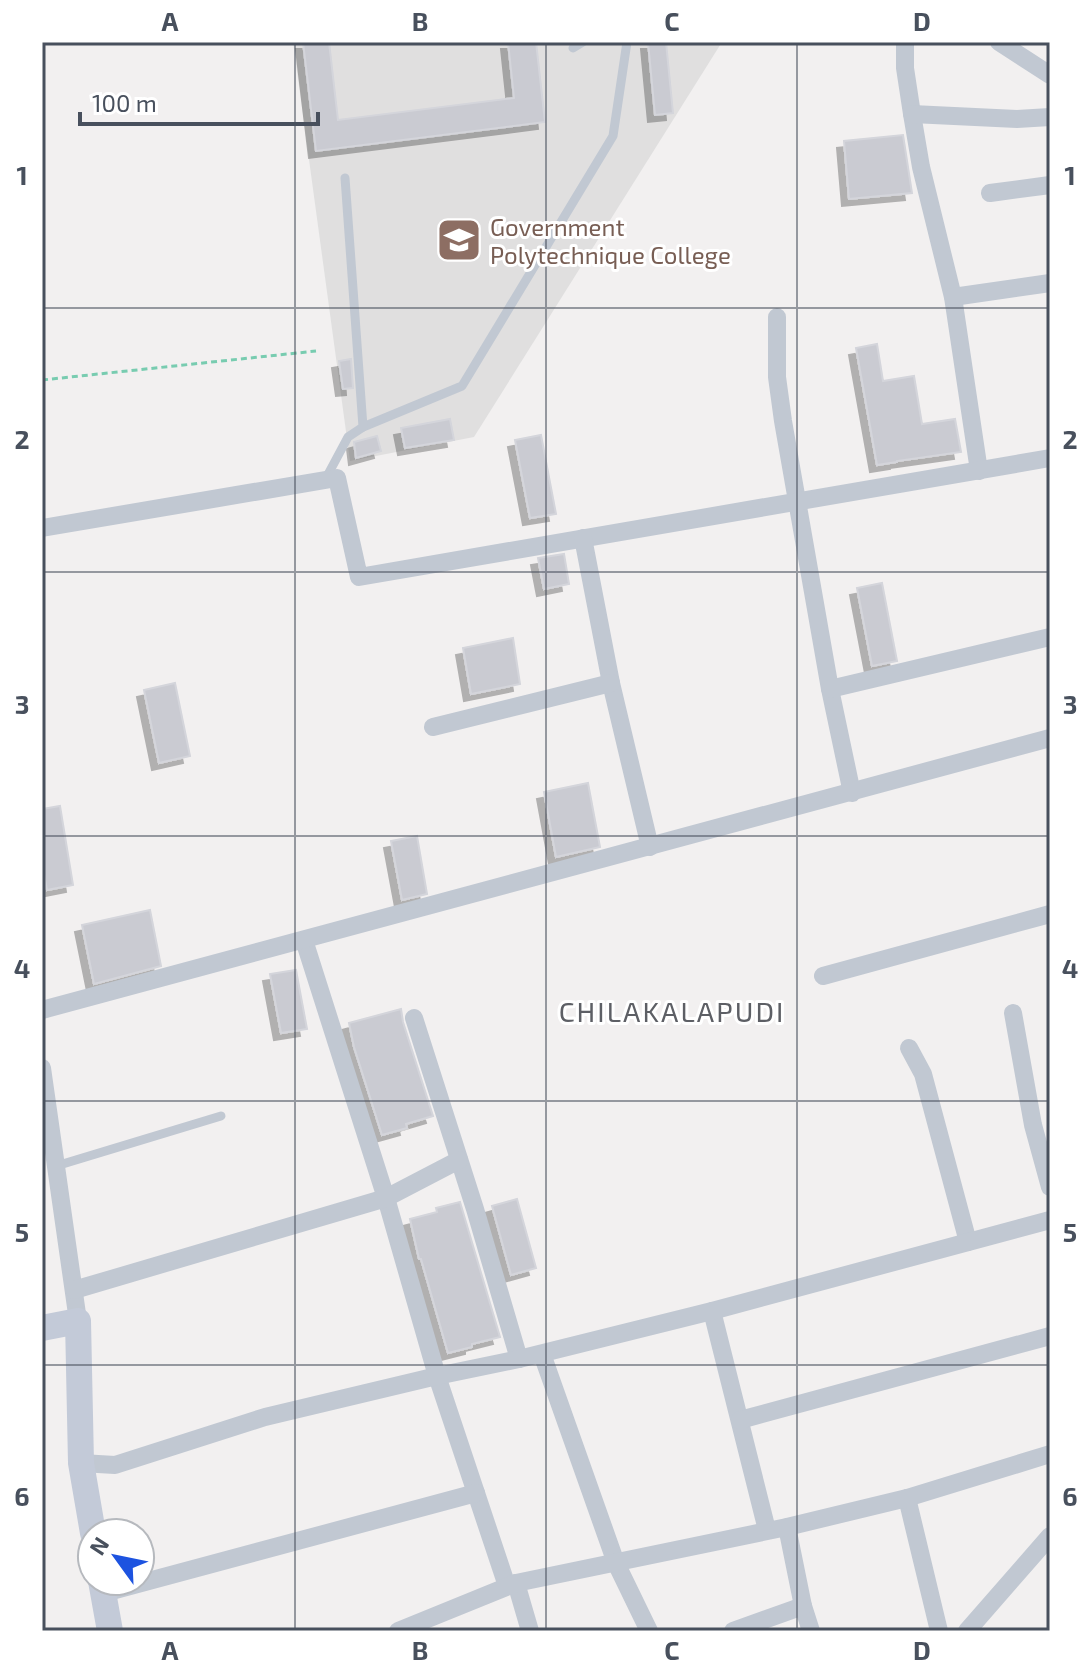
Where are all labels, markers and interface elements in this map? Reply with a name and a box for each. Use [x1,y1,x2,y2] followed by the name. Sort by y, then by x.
[162,5,179,36] text: A
[412,5,428,36] text: B
[664,5,680,36] text: C
[913,5,931,36] text: D
[80,76,318,126] scale bar
[92,88,157,117] text: 100 m
[16,159,28,190] text: 1
[1064,159,1076,190] text: 1
[490,212,731,269] place label: Government Polytechnique College
[435,216,483,264] school or university icon: Government Polytechnique College
[14,423,30,454] text: 2
[1062,423,1078,454] text: 2
[15,688,29,719] text: 3
[1063,688,1077,719] text: 3
[14,952,30,983] text: 4
[1062,952,1078,983] text: 4
[559,994,785,1028] district label: CHILAKALAPUDI
[15,1216,29,1247] text: 5
[1063,1216,1077,1247] text: 5
[14,1480,30,1511] text: 6
[1062,1480,1078,1511] text: 6
[76,1517,156,1597] north arrow
[83,1532,114,1559] text: N
[162,1634,179,1665] text: A
[412,1634,428,1665] text: B
[664,1634,680,1665] text: C
[913,1634,931,1665] text: D

